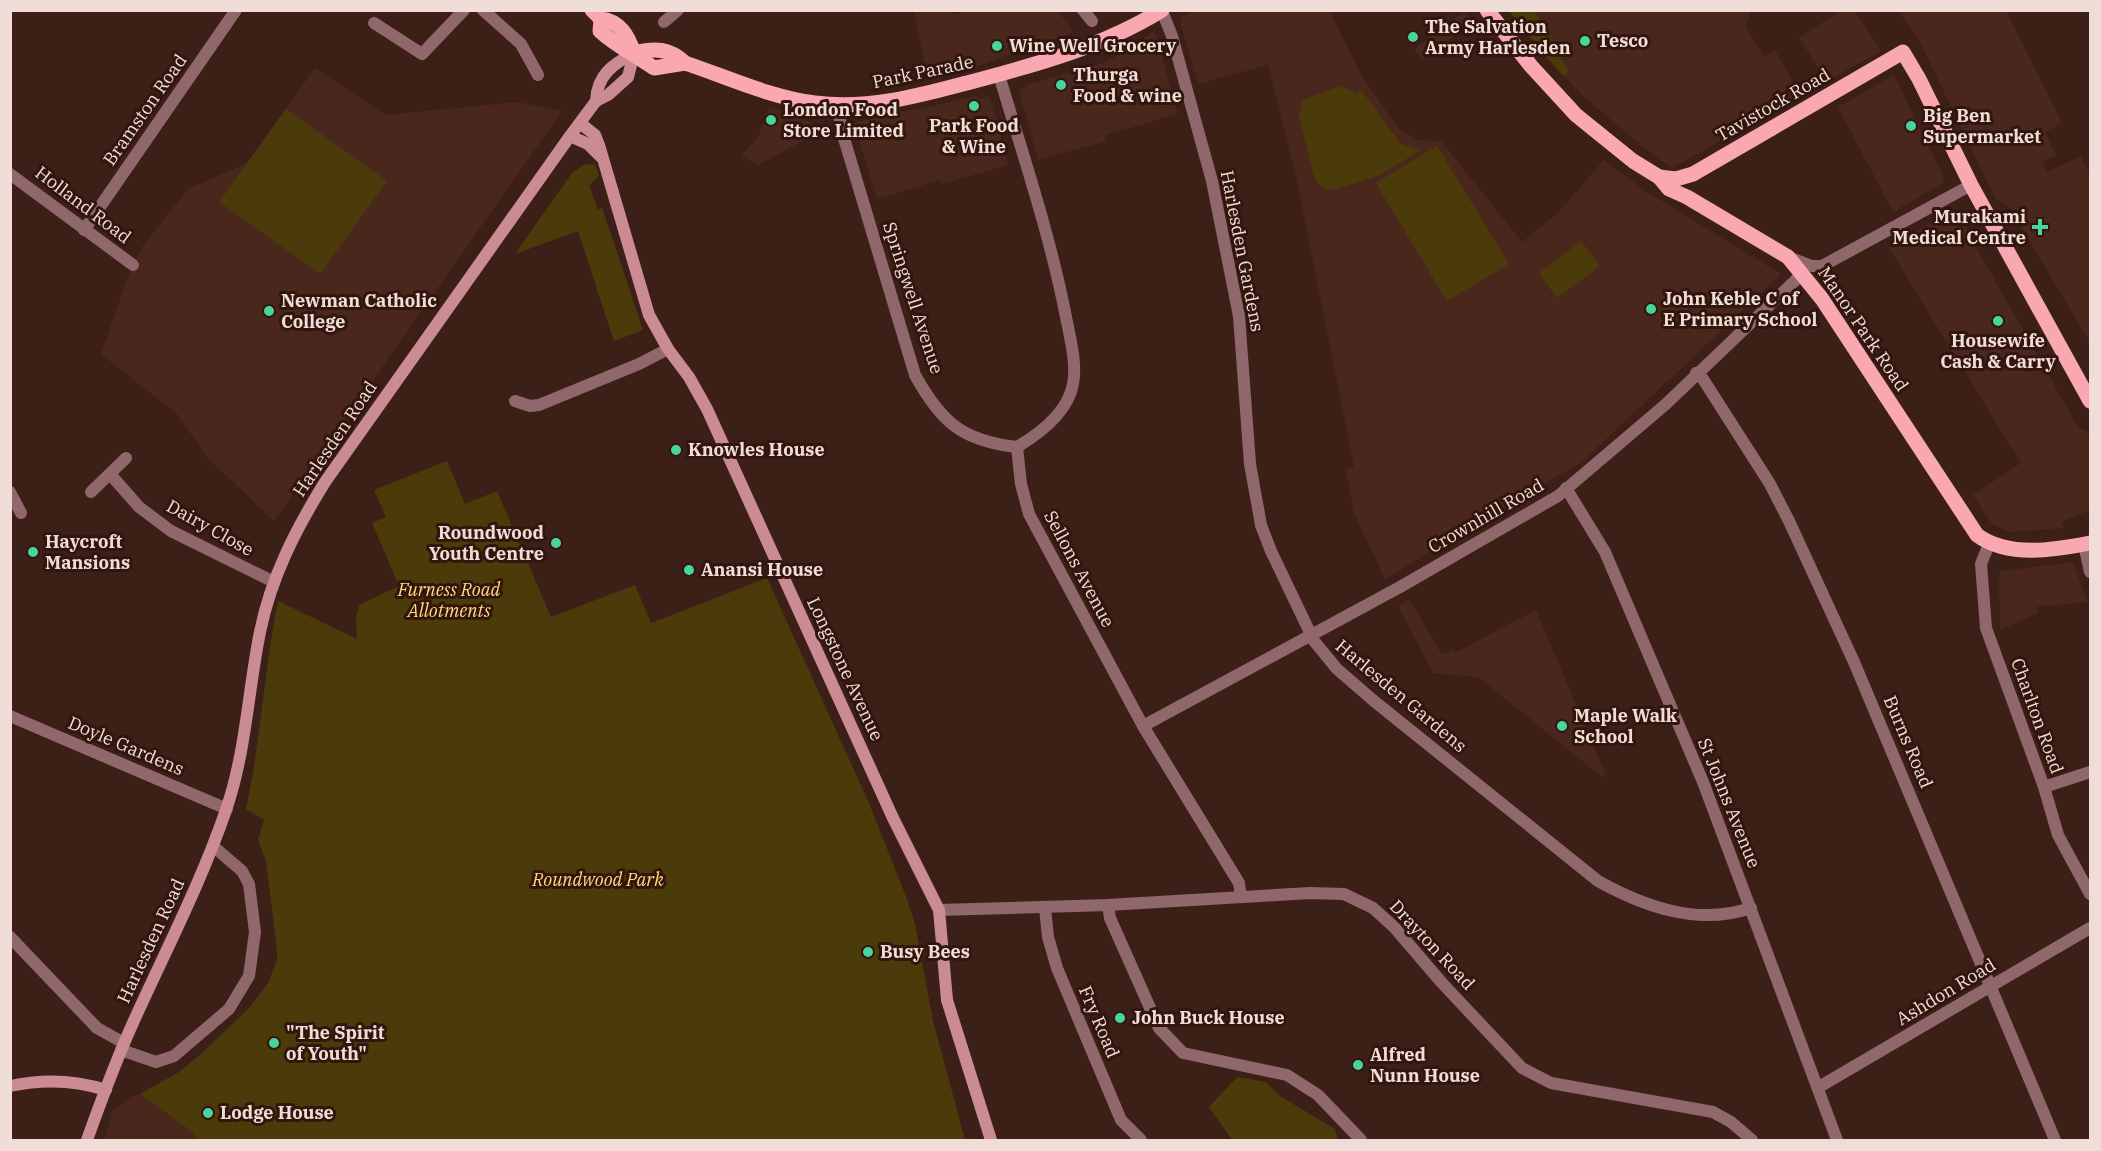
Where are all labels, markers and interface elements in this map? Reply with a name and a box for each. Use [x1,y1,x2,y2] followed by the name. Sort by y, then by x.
[1425,15,1571,59] place label: The Salvation Army Harlesden
[1597,29,1648,52] place label: Tesco
[1406,30,1420,44] marker: The Salvation Army Harlesden
[1009,34,1177,57] place label: Wine Well Grocery
[1578,34,1592,48] marker: Tesco
[990,39,1004,53] marker: Wine Well Grocery
[98,50,192,170] street label: Bramston Road
[870,50,976,93] street label: Park Parade
[1073,63,1182,107] place label: Thurga Food & wine
[1712,63,1834,147] street label: Tavistock Road
[1054,78,1068,92] marker: Thurga Food & wine
[783,98,904,142] place label: London Food Store Limited
[967,99,981,113] marker: Park Food & Wine
[1923,104,2041,148] place label: Big Ben Supermarket
[764,113,778,127] marker: London Food Store Limited
[929,114,1019,158] place label: Park Food & Wine
[1904,119,1918,133] marker: Big Ben Supermarket
[31,161,136,248] street label: Holland Road
[1216,168,1269,334] street label: Harlesden Gardens
[1893,205,2026,249] place label: Murakami Medical Centre
[2031,218,2049,236] marker: Murakami Medical Centre
[878,219,949,377] street label: Springwell Avenue
[1813,262,1914,396] street label: Manor Park Road
[1663,287,1817,331] place label: John Keble C of E Primary School
[281,289,437,333] place label: Newman Catholic College
[1644,302,1658,316] marker: John Keble C of E Primary School
[262,304,276,318] marker: Newman Catholic College
[1991,314,2005,328] marker: Housewife Cash & Carry
[1940,329,2056,373] place label: Housewife Cash & Carry
[287,376,382,501] street label: Harlesden Road
[688,438,825,461] place label: Knowles House
[669,443,683,457] marker: Knowles House
[1424,473,1548,558] street label: Crownhill Road
[163,494,258,561] street label: Dairy Close
[1039,506,1120,631] street label: Sellons Avenue
[429,521,544,565] place label: Roundwood Youth Centre
[45,530,130,574] place label: Haycroft Mansions
[549,536,563,550] marker: Roundwood Youth Centre
[26,545,40,559] marker: Haycroft Mansions
[701,558,823,581] place label: Anansi House
[682,563,696,577] marker: Anansi House
[397,578,500,622] park label: Furness Road Allotments
[802,593,889,744] street label: Longstone Avenue
[1331,634,1471,757] street label: Harlesden Gardens
[2006,655,2069,777] street label: Charlton Road
[1879,692,1938,792] street label: Burns Road
[1574,704,1678,748] place label: Maple Walk School
[65,711,188,780] street label: Doyle Gardens
[1555,719,1569,733] marker: Maple Walk School
[1693,734,1766,871] street label: St Johns Avenue
[531,868,664,891] park label: Roundwood Park
[112,875,190,1007] street label: Harlesden Road
[1385,895,1480,995] street label: Drayton Road
[880,940,970,963] place label: Busy Bees
[861,945,875,959] marker: Busy Bees
[1892,953,2000,1030] street label: Ashdon Road
[1074,982,1125,1061] street label: Fry Road
[1132,1006,1285,1029] place label: John Buck House
[1113,1011,1127,1025] marker: John Buck House
[286,1021,385,1065] place label: "The Spirit of Youth"
[267,1036,281,1050] marker: "The Spirit of Youth"
[1370,1043,1480,1087] place label: Alfred Nunn House
[1351,1058,1365,1072] marker: Alfred Nunn House
[220,1101,334,1124] place label: Lodge House
[201,1106,215,1120] marker: Lodge House

